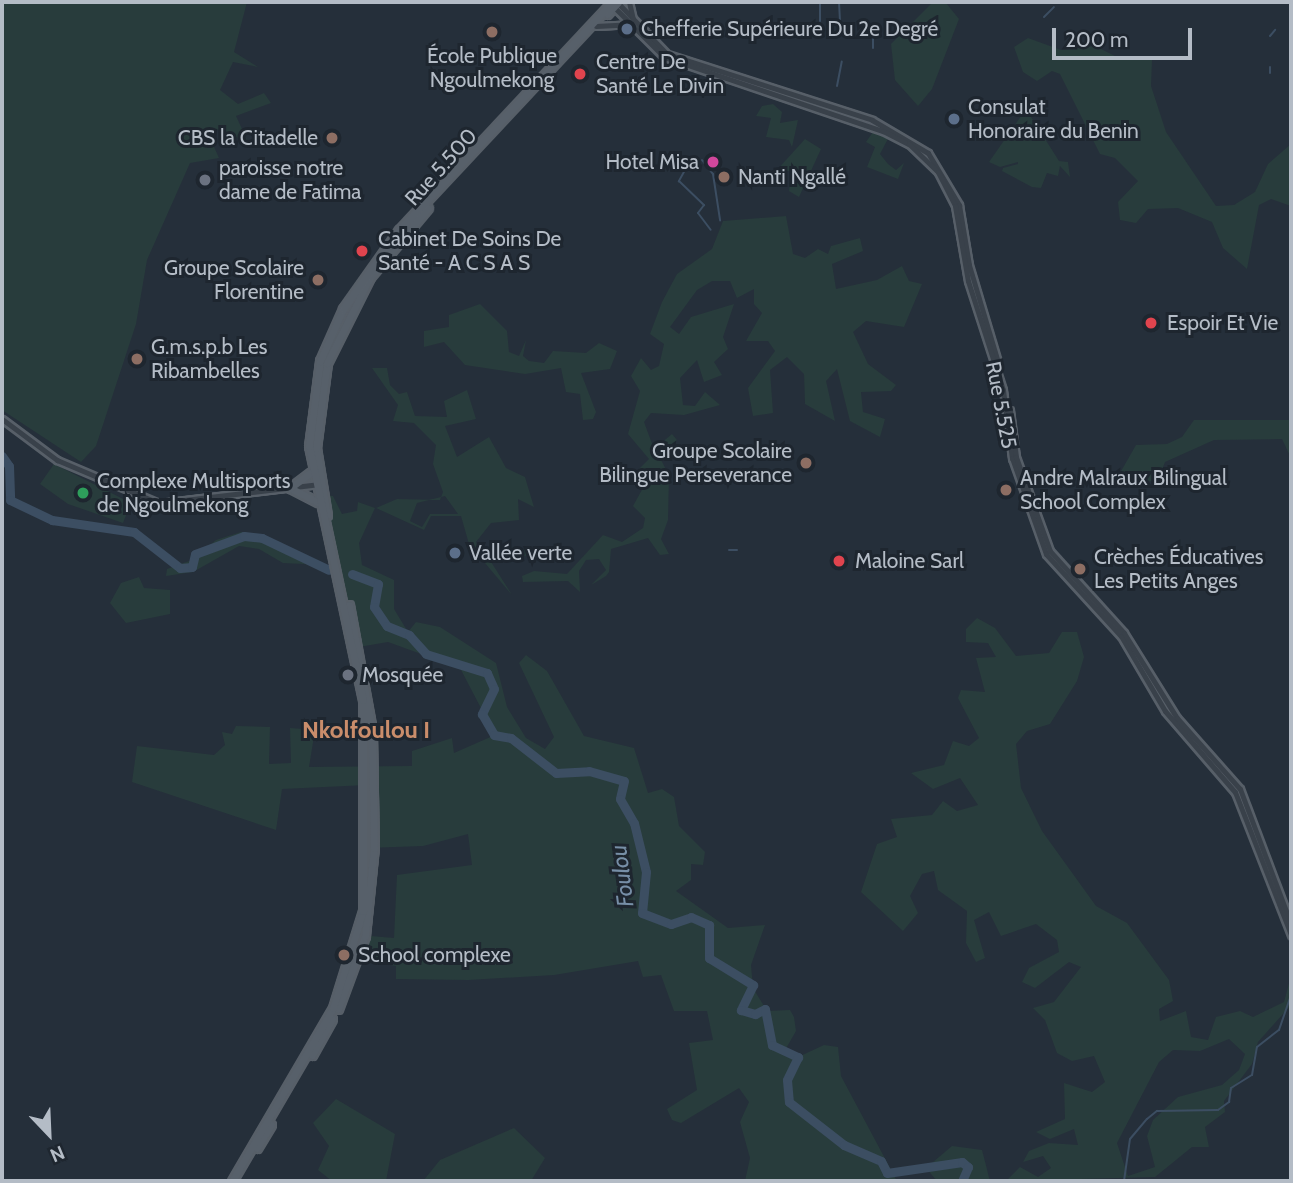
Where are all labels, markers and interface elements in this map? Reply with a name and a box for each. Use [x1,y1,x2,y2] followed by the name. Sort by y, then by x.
[1055,14,1195,58] scale bar
[641,16,938,42] place label: Chefferie Supérieure Du 2e Degré
[619,21,635,37] marker: Chefferie Supérieure Du 2e Degré
[484,24,500,40] marker: École Publique Ngoulmekong
[1065,27,1128,52] text: 200 m
[427,43,557,93] place label: École Publique Ngoulmekong
[596,49,724,99] place label: Centre De Santé Le Divin
[570,64,590,84] marker: Centre De Santé Le Divin
[968,94,1139,144] place label: Consulat Honoraire du Benin
[946,111,962,127] marker: Consulat Honoraire du Benin
[400,123,482,211] street label: Rue 5.500
[178,125,318,151] place label: CBS la Citadelle
[324,130,340,146] marker: CBS la Citadelle
[606,149,699,175] place label: Hotel Misa
[705,154,721,170] marker: Hotel Misa
[219,155,361,205] place label: paroisse notre dame de Fatima
[738,164,846,190] place label: Nanti Ngallé
[716,169,732,185] marker: Nanti Ngallé
[197,172,213,188] marker: paroisse notre dame de Fatima
[378,226,561,276] place label: Cabinet De Soins De Santé - A C S A S
[352,241,372,261] marker: Cabinet De Soins De Santé - A C S A S
[164,255,304,305] place label: Groupe Scolaire Florentine
[310,272,326,288] marker: Groupe Scolaire Florentine
[1167,310,1278,336] place label: Espoir Et Vie
[1141,313,1161,333] marker: Espoir Et Vie
[151,334,268,384] place label: G.m.s.p.b Les Ribambelles
[129,351,145,367] marker: G.m.s.p.b Les Ribambelles
[980,359,1022,451] street label: Rue 5.525
[599,438,792,488] place label: Groupe Scolaire Bilingue Perseverance
[798,455,814,471] marker: Groupe Scolaire Bilingue Perseverance
[1020,465,1227,515] place label: Andre Malraux Bilingual School Complex
[97,468,290,518] place label: Complexe Multisports de Ngoulmekong
[998,482,1014,498] marker: Andre Malraux Bilingual School Complex
[75,485,91,501] marker: Complexe Multisports de Ngoulmekong
[469,540,572,566] place label: Vallée verte
[1094,544,1263,594] place label: Crèches Éducatives Les Petits Anges
[447,545,463,561] marker: Vallée verte
[855,548,964,574] place label: Maloine Sarl
[829,551,849,571] marker: Maloine Sarl
[1072,561,1088,577] marker: Crèches Éducatives Les Petits Anges
[362,662,443,688] place label: Mosquée
[340,667,356,683] marker: Mosquée
[302,716,430,744] district label: Nkolfoulou I
[605,843,639,909] water label: Foulou
[358,942,511,968] place label: School complexe
[336,947,352,963] marker: School complexe
[14,1099,84,1169] north arrow
[47,1141,68,1167] text: N

